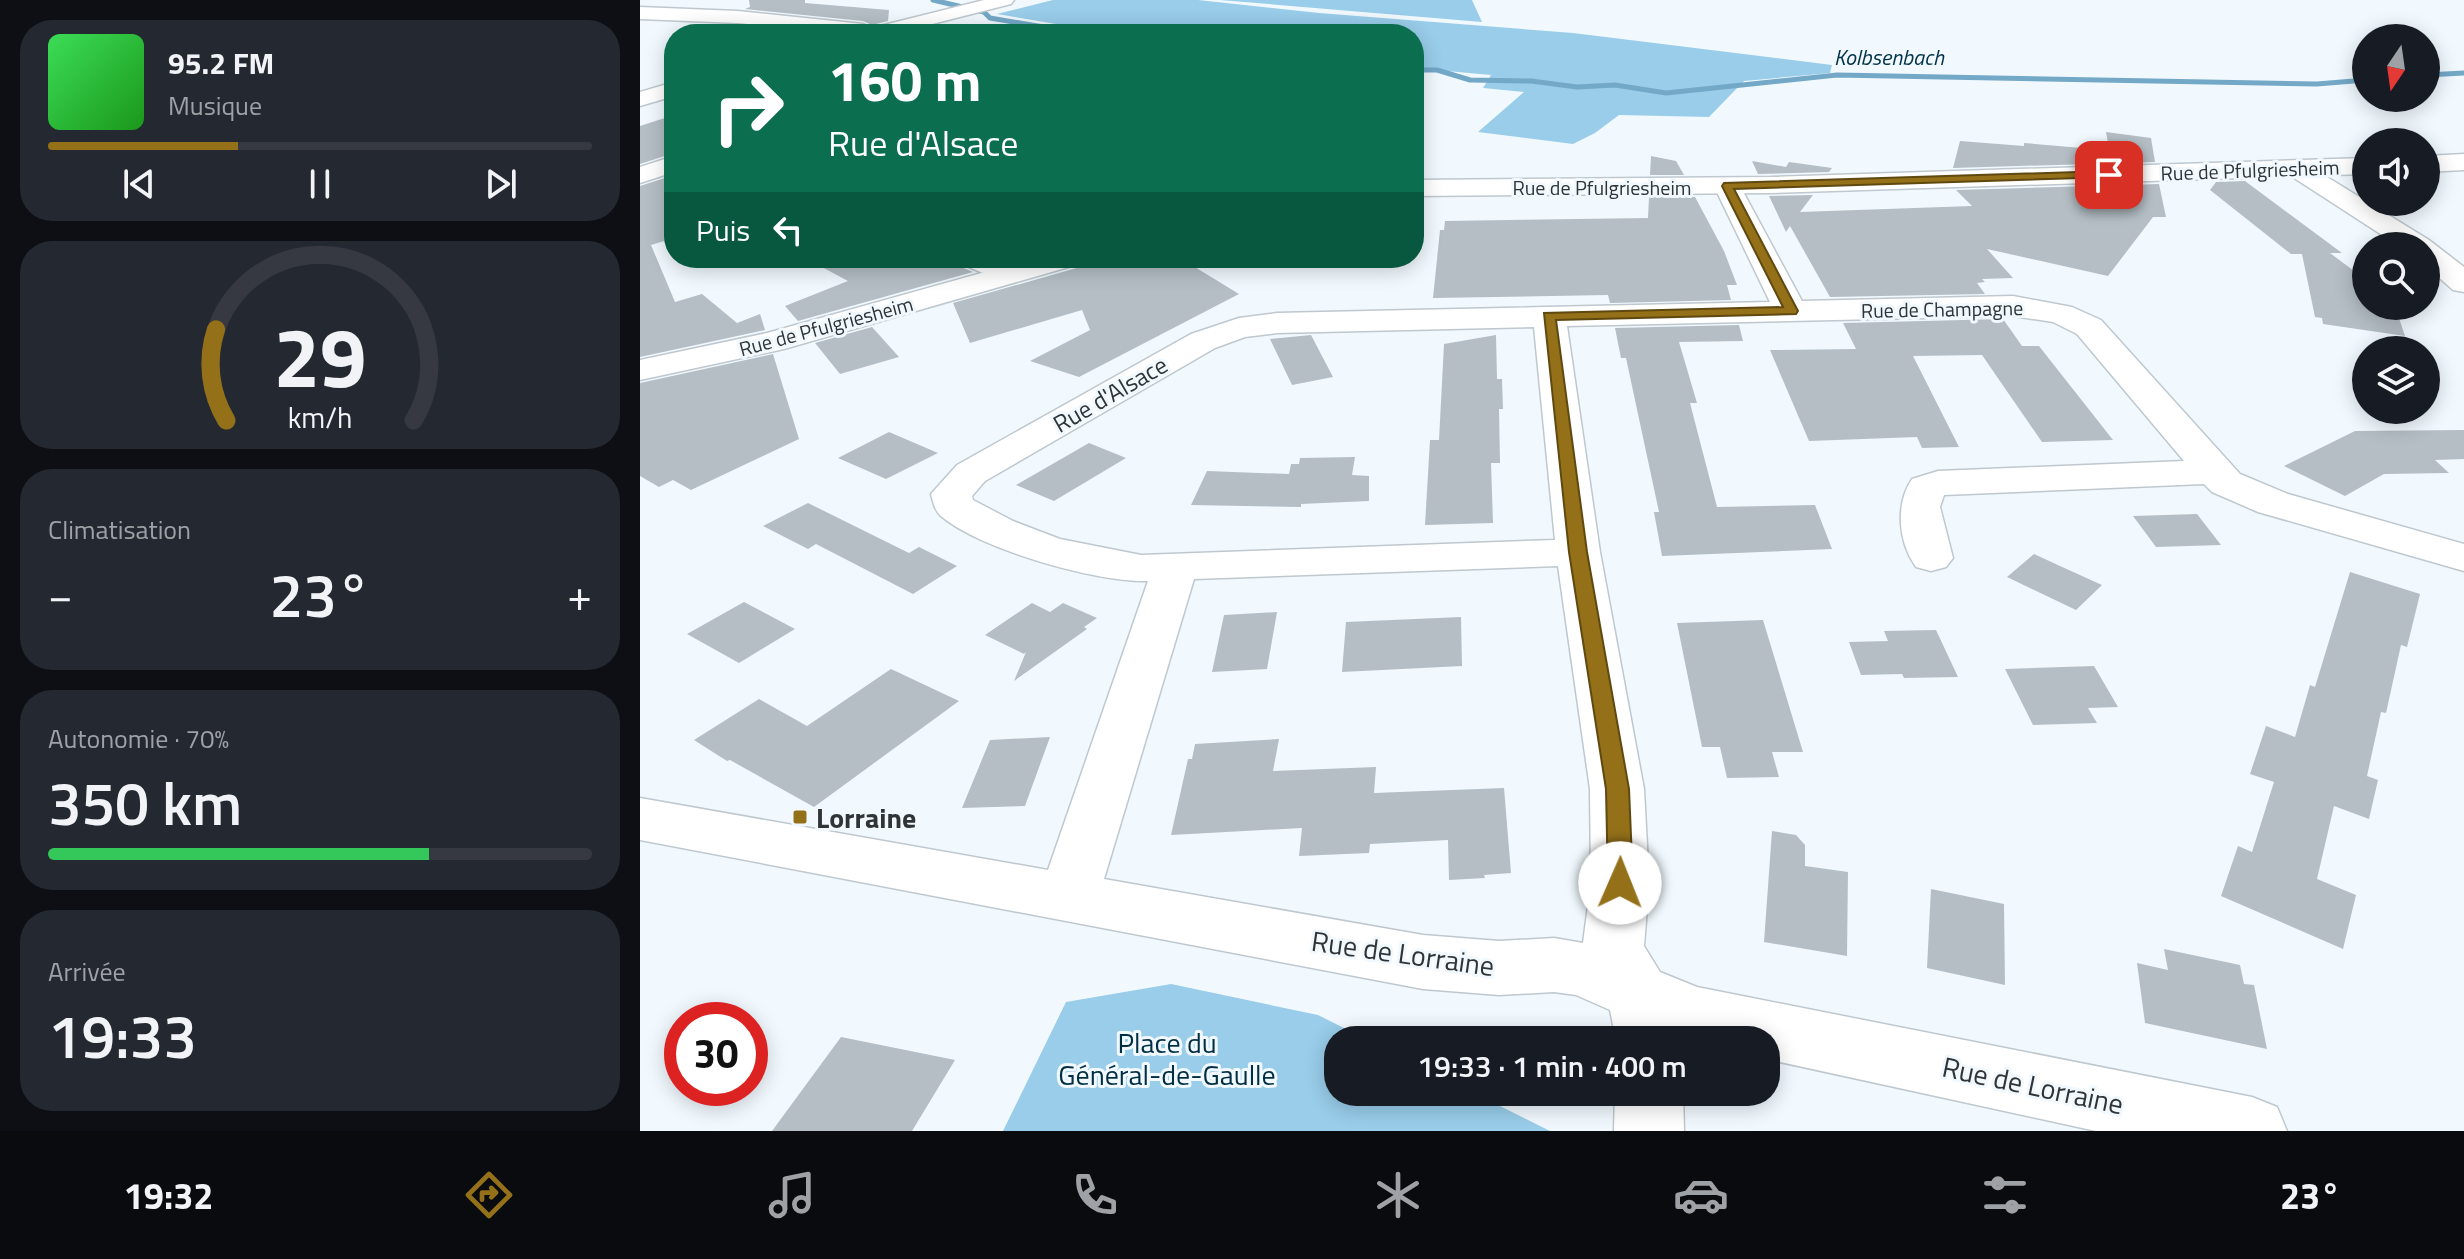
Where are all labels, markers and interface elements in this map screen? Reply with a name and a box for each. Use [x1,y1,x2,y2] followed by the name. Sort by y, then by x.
[2352,24,2440,112] north arrow
[2352,24,2440,424] map controls
[828,38,981,123] text: 160 m
[168,40,274,86] text: 95.2 FM
[1834,40,1945,74] water label: Kolbsenbach
[696,56,800,160] icon: right
[168,86,262,125] text: Musique
[828,115,1018,170] text: Rue d'Alsace
[2352,128,2440,216] button: sound
[2075,141,2143,209] pin
[2160,151,2340,189] street label: Rue de Pfulgriesheim
[2087,153,2131,197] icon: arrive
[117,162,161,206] icon: previous
[298,162,342,206] icon: pause
[479,162,523,206] icon: next
[1512,172,1692,203] street label: Rue de Pfulgriesheim
[696,207,750,253] text: Puis
[766,208,810,252] icon: left
[2352,232,2440,320] button: search
[735,288,917,364] street label: Rue de Pfulgriesheim
[273,292,367,418] text: 29
[1860,292,2024,326] street label: Rue de Champagne
[2352,336,2440,424] button: layers
[1046,347,1174,441] street label: Rue d'Alsace
[288,396,352,439] text: km/h
[48,510,191,549] text: Climatisation
[270,549,370,640] text: 23°
[48,561,73,628] text: −
[567,561,592,628] text: +
[48,719,229,758] text: Autonomie · 70%
[48,757,242,848] text: 350 km
[816,796,916,839] place label: Lorraine
[791,808,809,826] marker: Lorraine
[1578,841,1662,925] position arrow
[1309,919,1497,987] street label: Rue de Lorraine
[48,952,126,991] text: Arrivée
[48,990,197,1081] text: 19:33
[664,1002,768,1106] speed limit sign: 30
[1058,1021,1276,1096] park label: Place du Général-de-Gaulle
[1417,1043,1687,1089] text: 19:33 · 1 min · 400 m
[1938,1045,2128,1125] street label: Rue de Lorraine
[461,1167,517,1223] icon: directions
[764,1167,820,1223] icon: music
[1067,1167,1123,1223] icon: phone
[1370,1167,1426,1223] icon: climate
[1673,1167,1729,1223] icon: car
[1977,1167,2033,1223] icon: filters
[124,1168,213,1223] text: 19:32
[2280,1168,2340,1223] text: 23°

